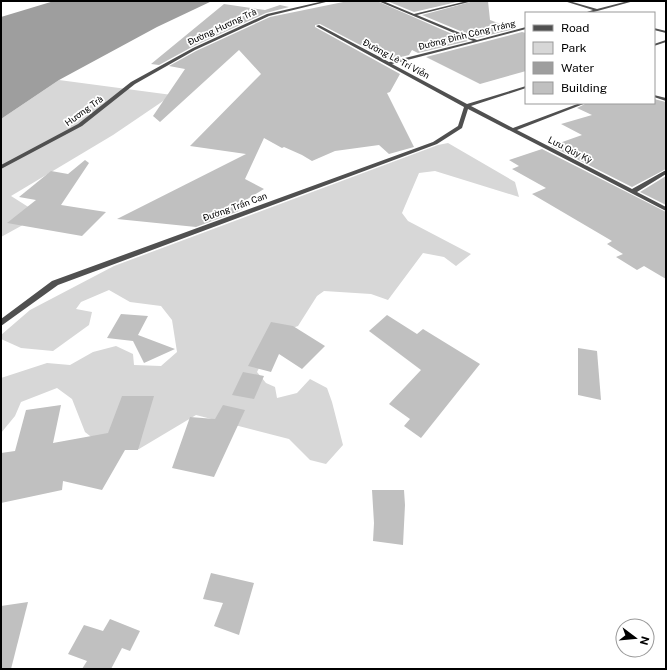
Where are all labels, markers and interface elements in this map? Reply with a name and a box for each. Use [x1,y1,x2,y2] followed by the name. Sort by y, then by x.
[186,6,258,47] street label: Đường Hương Trà
[525,12,655,104] legend
[417,17,517,52] street label: Đường Đinh Công Tráng
[561,21,589,35] text: Road
[361,36,431,81] street label: Đường Lê Trí Viễn
[561,41,587,55] text: Park
[561,61,595,75] text: Water
[561,81,607,95] text: Building
[63,93,105,128] street label: Hương Trà
[546,134,594,165] street label: Lưu Qúy Kỳ
[201,190,268,223] street label: Đường Trần Can
[615,618,655,658] north arrow
[638,635,652,647] text: N

